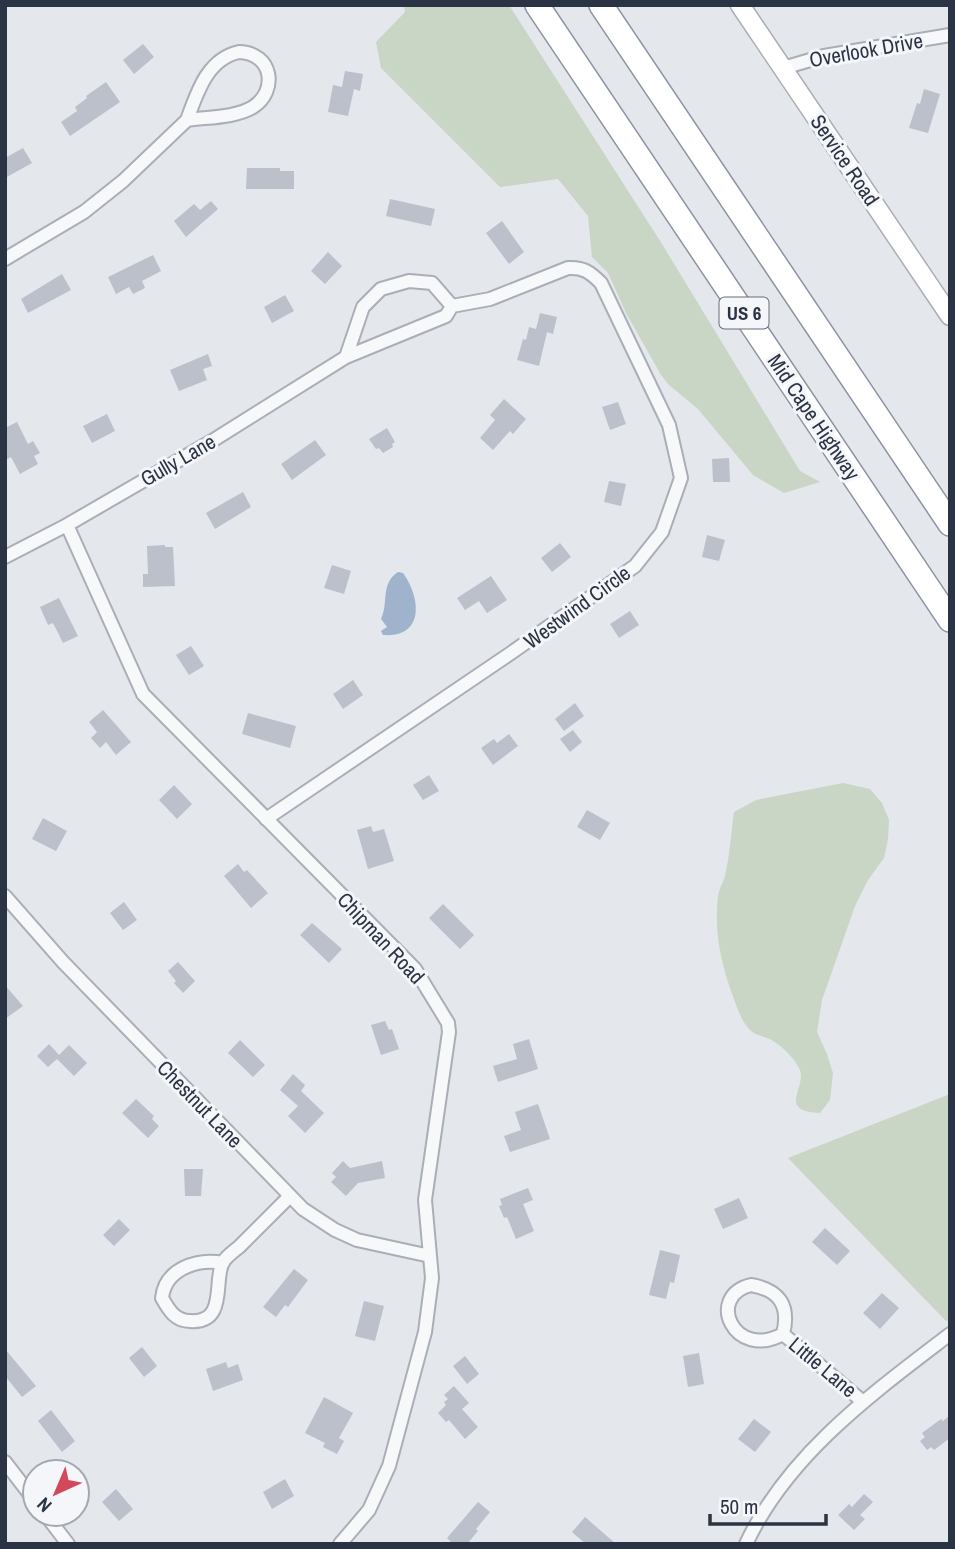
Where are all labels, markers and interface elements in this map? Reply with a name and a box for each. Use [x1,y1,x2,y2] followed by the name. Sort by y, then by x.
[807,26,925,74] street label: Overlook Drive
[804,109,886,211] street label: Service Road
[720,298,768,328] road number: US 6
[761,348,867,486] street label: Mid Cape Highway
[135,427,221,493] street label: Gully Lane
[518,559,636,655] street label: Westwind Circle
[331,886,431,990] street label: Chipman Road
[151,1054,249,1154] street label: Chestnut Lane
[783,1330,863,1404] street label: Little Lane
[21,1458,91,1528] north arrow
[710,1482,825,1526] scale bar
[31,1492,57,1518] text: N
[720,1492,758,1521] text: 50 m

